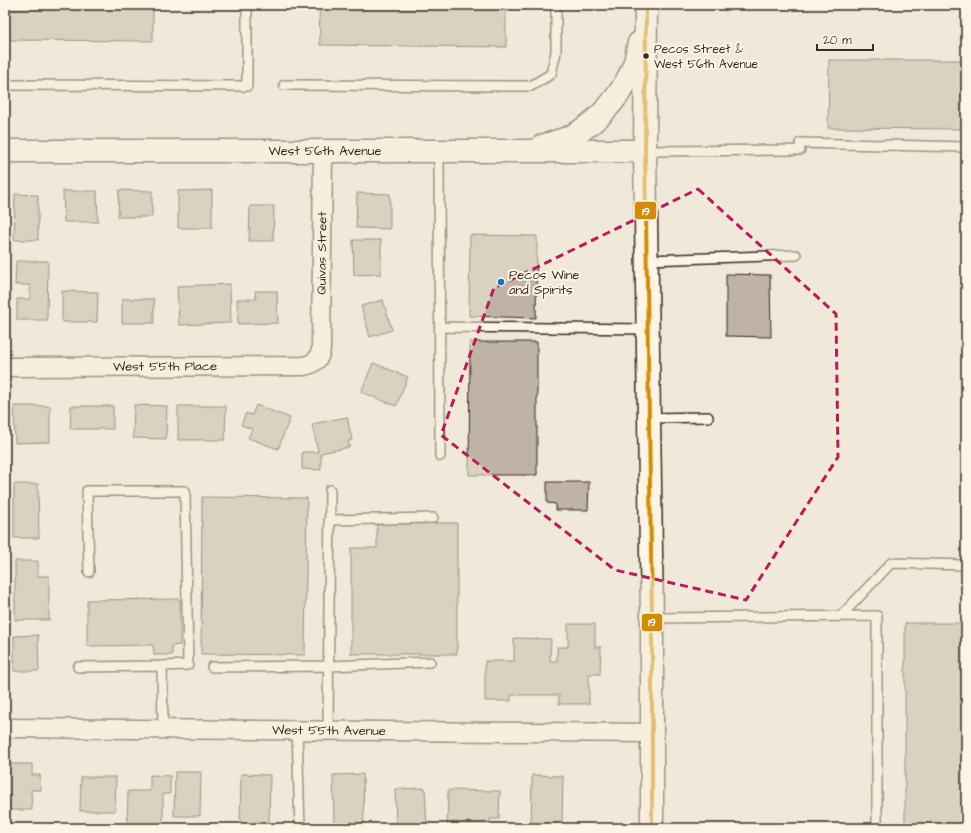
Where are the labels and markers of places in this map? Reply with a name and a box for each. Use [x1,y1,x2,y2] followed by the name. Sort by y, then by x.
[654,41,759,73] place label: Pecos Street & West 56th Avenue
[641,51,651,61] marker: Pecos Street & West 56th Avenue
[509,266,579,299] place label: Pecos Wine and Spirits
[496,277,506,287] marker: Pecos Wine and Spirits

